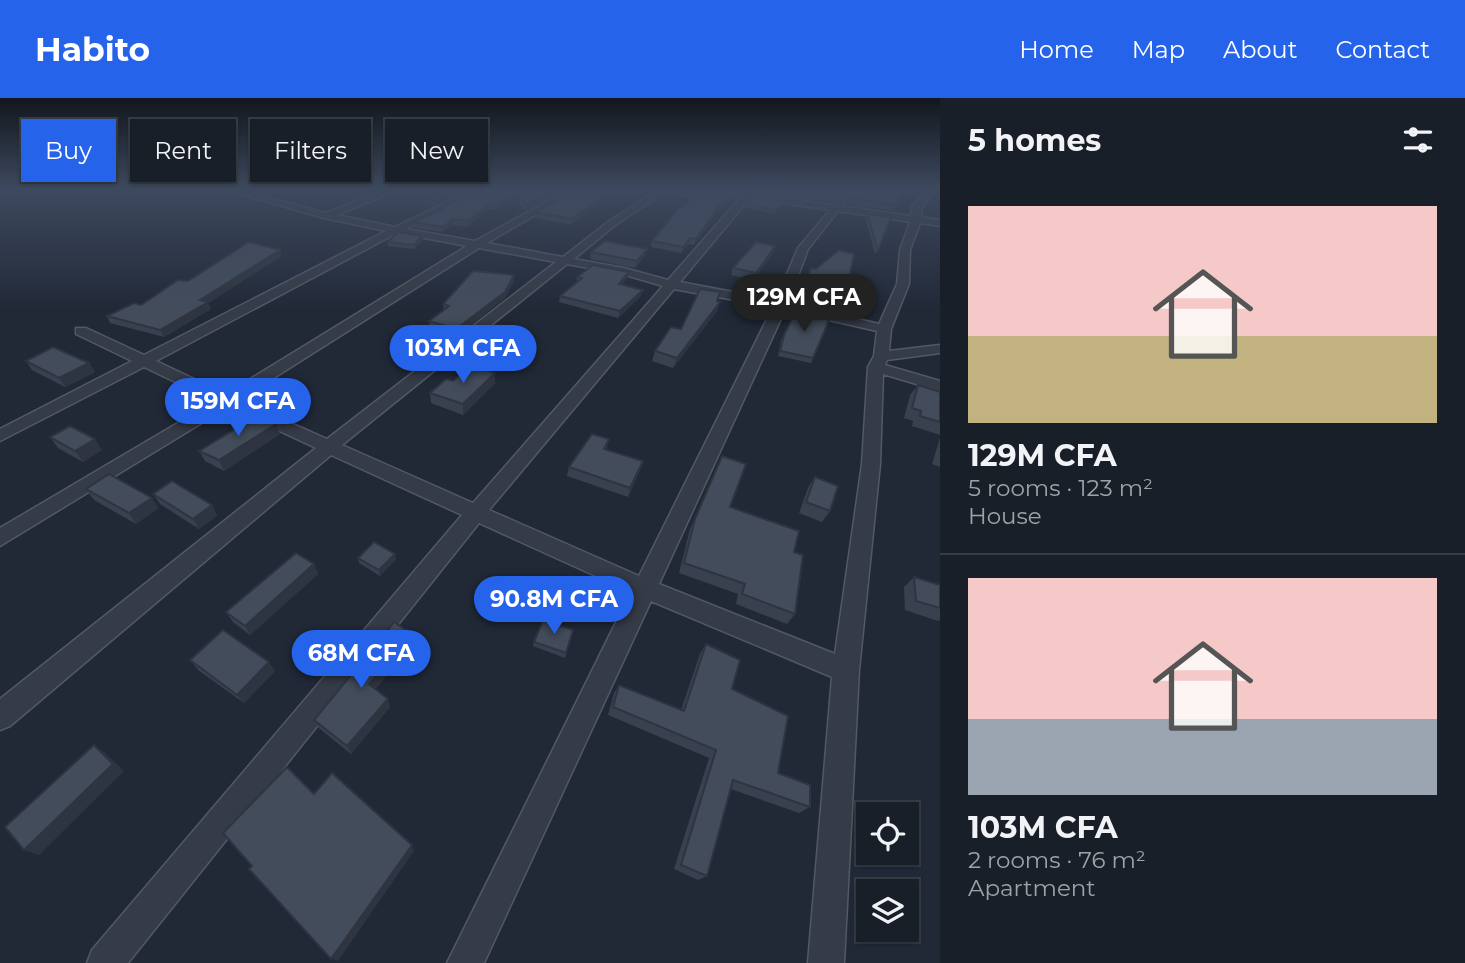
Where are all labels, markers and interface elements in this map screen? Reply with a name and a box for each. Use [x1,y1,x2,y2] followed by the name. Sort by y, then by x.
[35,29,150,69] text: Habito
[1019,35,1094,64] text: Home
[1132,35,1185,64] text: Map
[1223,35,1297,64] text: About
[1335,35,1430,64] text: Contact
[21,119,116,182] chip: Buy
[130,119,236,182] chip: Rent
[250,119,371,182] chip: Filters
[385,119,488,182] chip: New
[1399,121,1437,159] icon: filters
[968,122,1101,159] text: 5 homes
[1140,251,1266,377] icon: home
[732,274,876,334] pin: 129M CFA
[747,283,861,311] text: 129M CFA
[391,326,535,385] pin: 103M CFA
[406,334,520,362] text: 103M CFA
[166,378,310,438] pin: 159M CFA
[181,387,295,415] text: 159M CFA
[968,437,1117,474] text: 129M CFA
[968,474,1153,502] text: 5 rooms · 123 m²
[968,502,1042,530] text: House
[474,576,634,636] pin: 90.8M CFA
[490,585,618,613] text: 90.8M CFA
[1140,623,1266,749] icon: home
[296,630,426,690] pin: 68M CFA
[308,639,414,667] text: 68M CFA
[856,802,919,942] map controls
[856,802,919,865] button: locate
[968,809,1118,846] text: 103M CFA
[968,846,1146,874] text: 2 rooms · 76 m²
[968,874,1096,902] text: Apartment
[856,879,919,942] button: layers

